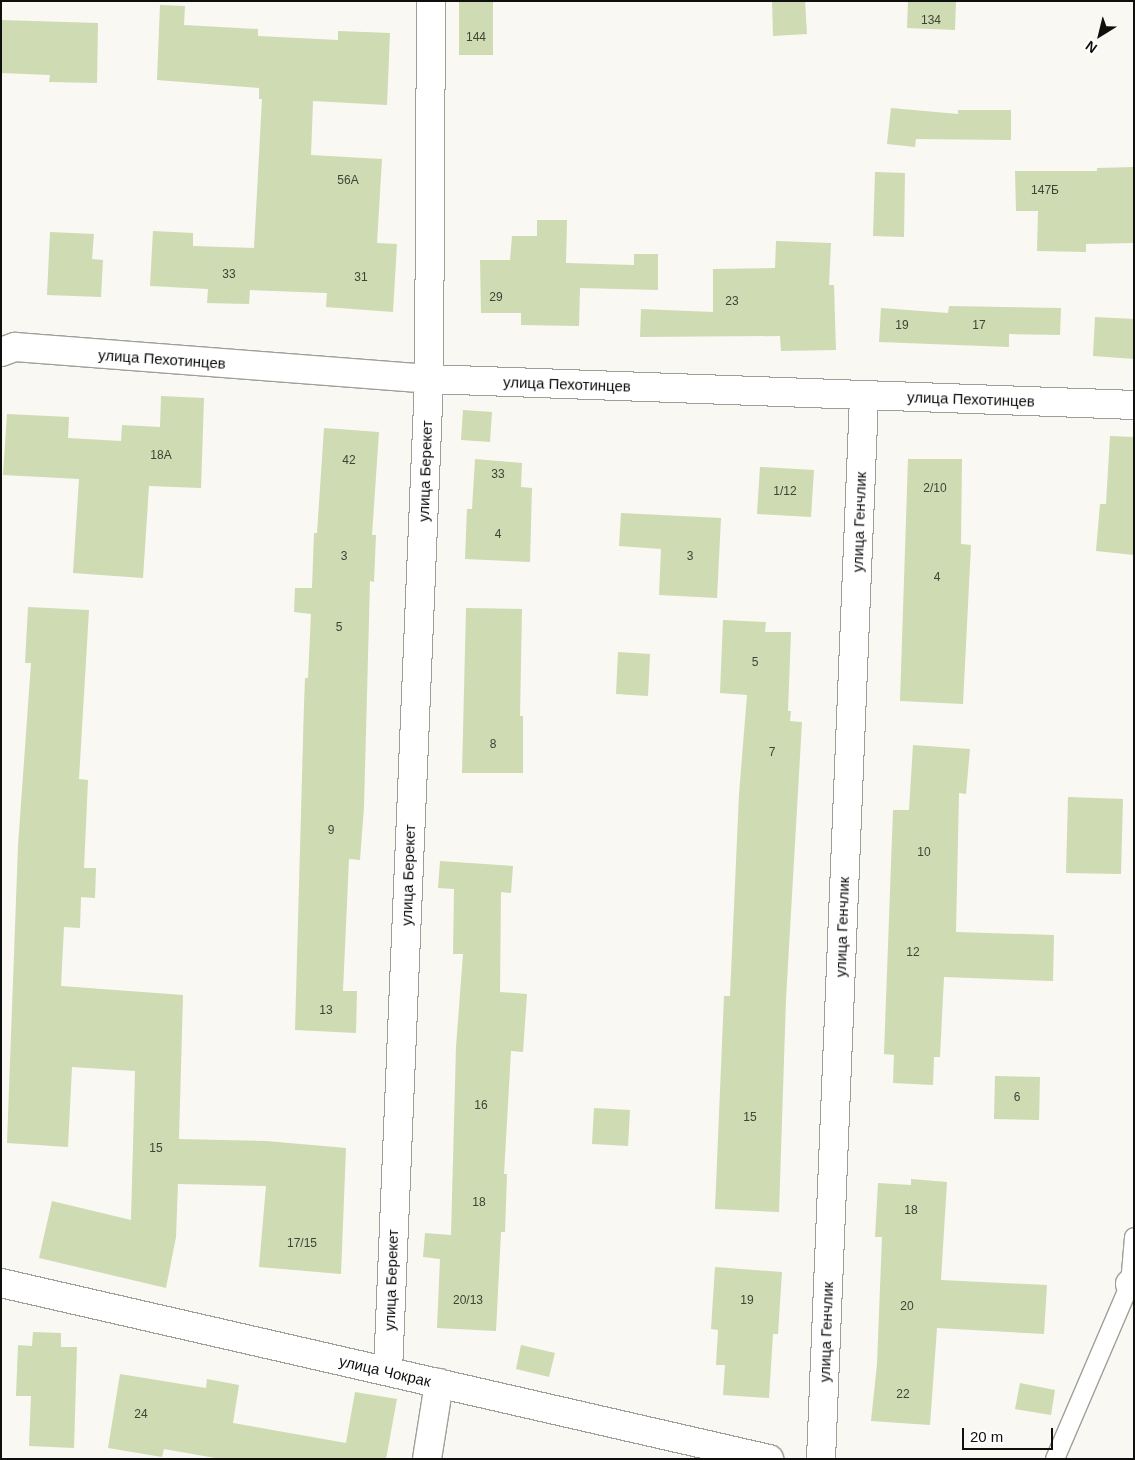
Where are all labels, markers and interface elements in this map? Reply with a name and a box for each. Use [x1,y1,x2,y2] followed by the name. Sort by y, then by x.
[1075,10,1125,60] north arrow
[921,14,941,28] house number: 134
[466,31,486,45] house number: 144
[1082,38,1100,57] text: N
[337,174,359,188] house number: 56А
[1031,184,1059,198] house number: 147Б
[222,268,236,282] house number: 33
[354,271,368,285] house number: 31
[489,291,503,305] house number: 29
[725,295,739,309] house number: 23
[895,319,909,333] house number: 19
[972,319,986,333] house number: 17
[98,346,226,372] street label: улица Пехотинцев
[503,373,631,395] street label: улица Пехотинцев
[907,388,1035,410] street label: улица Пехотинцев
[414,420,436,522] street label: улица Берекет
[150,449,172,463] house number: 18А
[342,454,356,468] house number: 42
[491,468,505,482] house number: 33
[848,471,870,573] street label: улица Генчлик
[923,482,947,496] house number: 2/10
[773,485,797,499] house number: 1/12
[495,528,501,542] house number: 4
[341,550,347,564] house number: 3
[687,550,693,564] house number: 3
[934,571,940,585] house number: 4
[336,621,342,635] house number: 5
[752,656,758,670] house number: 5
[490,738,496,752] house number: 8
[769,746,775,760] house number: 7
[328,824,334,838] house number: 9
[397,824,419,926] street label: улица Берекет
[917,846,931,860] house number: 10
[831,876,853,978] street label: улица Генчлик
[906,946,920,960] house number: 12
[319,1004,333,1018] house number: 13
[1014,1091,1020,1105] house number: 6
[474,1099,488,1113] house number: 16
[743,1111,757,1125] house number: 15
[149,1142,163,1156] house number: 15
[472,1196,486,1210] house number: 18
[904,1204,918,1218] house number: 18
[380,1229,402,1331] street label: улица Берекет
[287,1237,317,1251] house number: 17/15
[815,1281,837,1383] street label: улица Генчлик
[453,1294,483,1308] house number: 20/13
[740,1294,754,1308] house number: 19
[900,1300,914,1314] house number: 20
[337,1352,433,1390] street label: улица Чокрак
[896,1388,910,1402] house number: 22
[134,1408,148,1422] house number: 24
[965,1418,1056,1450] scale bar
[970,1428,1003,1445] text: 20 m

